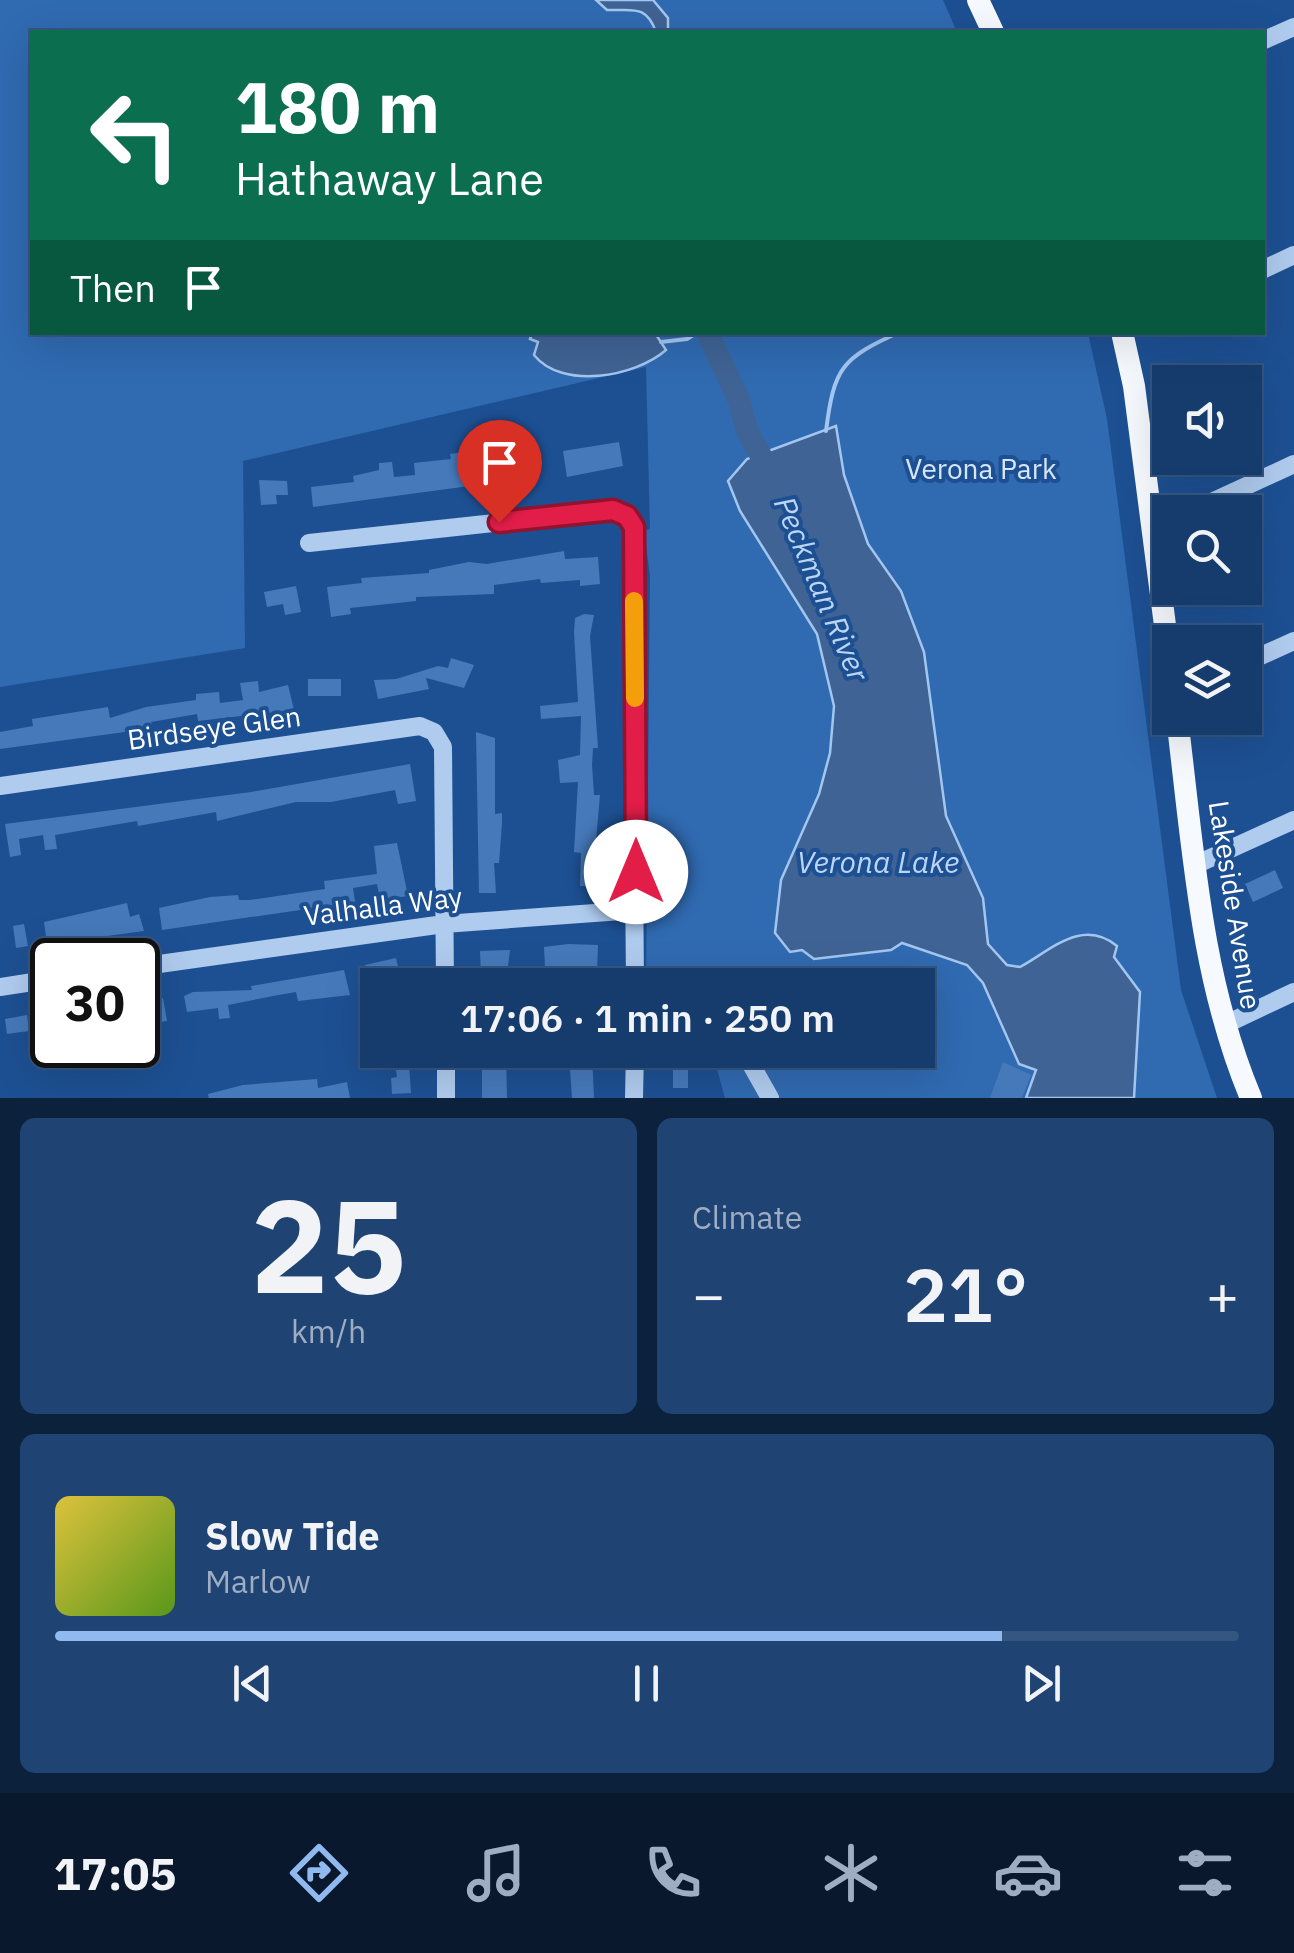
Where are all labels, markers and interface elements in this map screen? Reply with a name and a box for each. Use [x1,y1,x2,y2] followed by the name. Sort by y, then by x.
[235,61,440,152] text: 180 m
[70,70,200,200] icon: left
[235,149,544,207] text: Hathaway Lane
[176,260,231,315] icon: arrive
[70,263,156,312] text: Then
[1152,365,1262,735] map controls
[1152,365,1262,475] button: sound
[457,420,542,523] pin
[472,435,527,490] icon: arrive
[905,450,1057,487] park label: Verona Park
[766,490,879,688] water label: Peckman River
[1152,495,1262,605] button: search
[1152,625,1262,735] button: layers
[125,697,303,758] street label: Birdseye Glen
[1201,798,1270,1012] street label: Lakeside Avenue
[584,820,688,924] position arrow
[797,842,959,881] water label: Verona Lake
[301,877,464,934] street label: Valhalla Way
[30,938,160,1068] speed limit sign: 30
[460,993,835,1042] text: 17:06 · 1 min · 250 m
[250,1160,407,1329] text: 25
[692,1196,802,1238] text: Climate
[903,1245,1028,1343] text: 21°
[692,1259,725,1330] text: −
[1206,1259,1239,1330] text: +
[291,1310,366,1352] text: km/h
[205,1511,380,1560] text: Slow Tide
[205,1560,311,1602] text: Marlow
[225,1656,280,1711] icon: previous
[619,1656,674,1711] icon: pause
[1014,1656,1069,1711] icon: next
[284,1838,354,1908] icon: directions
[461,1838,531,1908] icon: music
[638,1838,708,1908] icon: phone
[816,1838,886,1908] icon: climate
[993,1838,1063,1908] icon: car
[1170,1838,1240,1908] icon: filters
[54,1844,177,1902] text: 17:05

